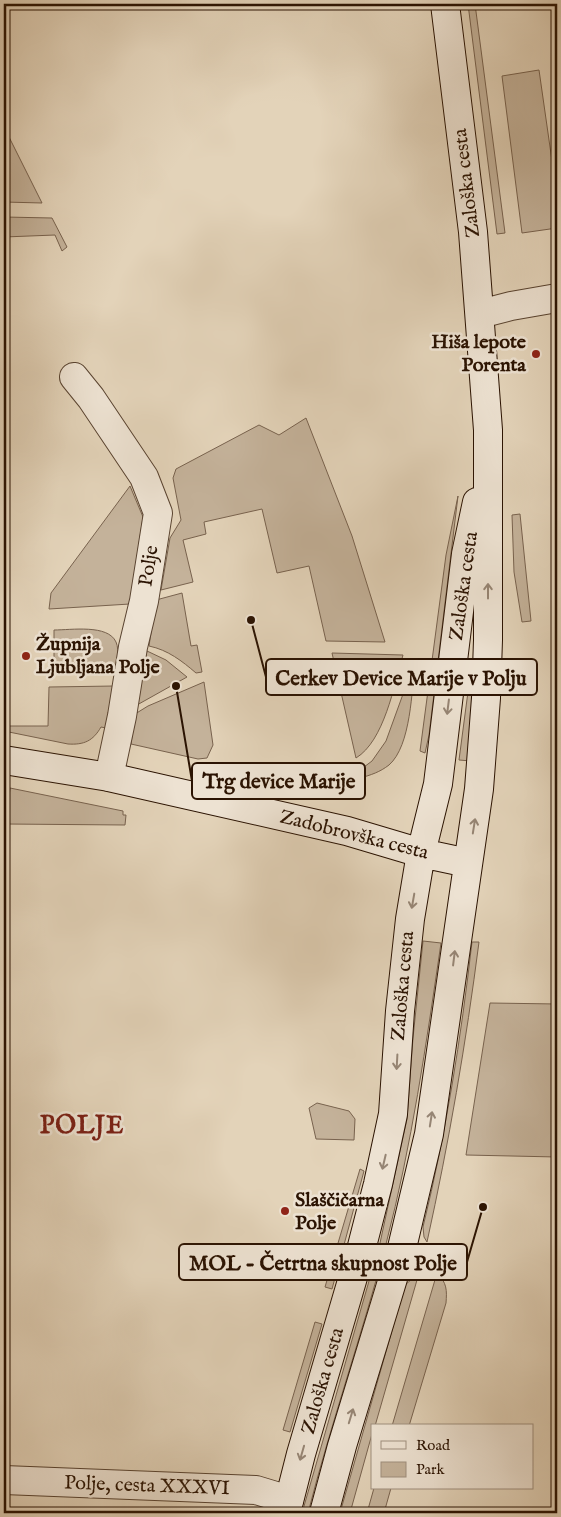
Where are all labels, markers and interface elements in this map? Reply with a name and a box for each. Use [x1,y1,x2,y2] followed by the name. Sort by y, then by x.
[448,127,486,239] street label: Zaloška cesta
[431,330,527,378] place label: Hiša lepote Porenta
[530,348,542,360] marker: Hiša lepote Porenta
[444,530,484,642] street label: Zaloška cesta
[133,544,165,588] street label: Polje
[483,583,493,600] one-way arrow
[36,632,160,680] place label: Župnija Ljubljana Polje
[20,650,32,662] marker: Župnija Ljubljana Polje
[266,659,537,695] callout: Cerkev Device Marije v Polju
[275,666,527,693] text: Cerkev Device Marije v Polju
[443,699,453,715] one-way arrow
[192,763,365,799] callout: Trg device Marije
[201,769,356,796] text: Trg device Marije
[277,804,431,866] street label: Zadobrovška cesta
[469,818,479,834] one-way arrow
[407,892,417,908] one-way arrow
[386,930,420,1042] street label: Zaloška cesta
[450,950,460,966] one-way arrow
[392,1054,401,1070] one-way arrow
[40,1110,124,1142] district label: POLJE
[427,1111,437,1127] one-way arrow
[379,1153,388,1169] one-way arrow
[295,1188,384,1236] place label: Slaščičarna Polje
[279,1205,291,1217] marker: Slaščičarna Polje
[179,1244,467,1280] callout: MOL - Četrtna skupnost Polje
[189,1250,457,1278] text: MOL - Četrtna skupnost Polje
[296,1324,350,1437] street label: Zaloška cesta
[347,1408,357,1424] one-way arrow
[371,1424,534,1490] legend
[416,1436,451,1455] text: Road
[296,1444,306,1460] one-way arrow
[416,1460,446,1479] text: Park
[64,1471,231,1501] street label: Polje, cesta XXXVI

